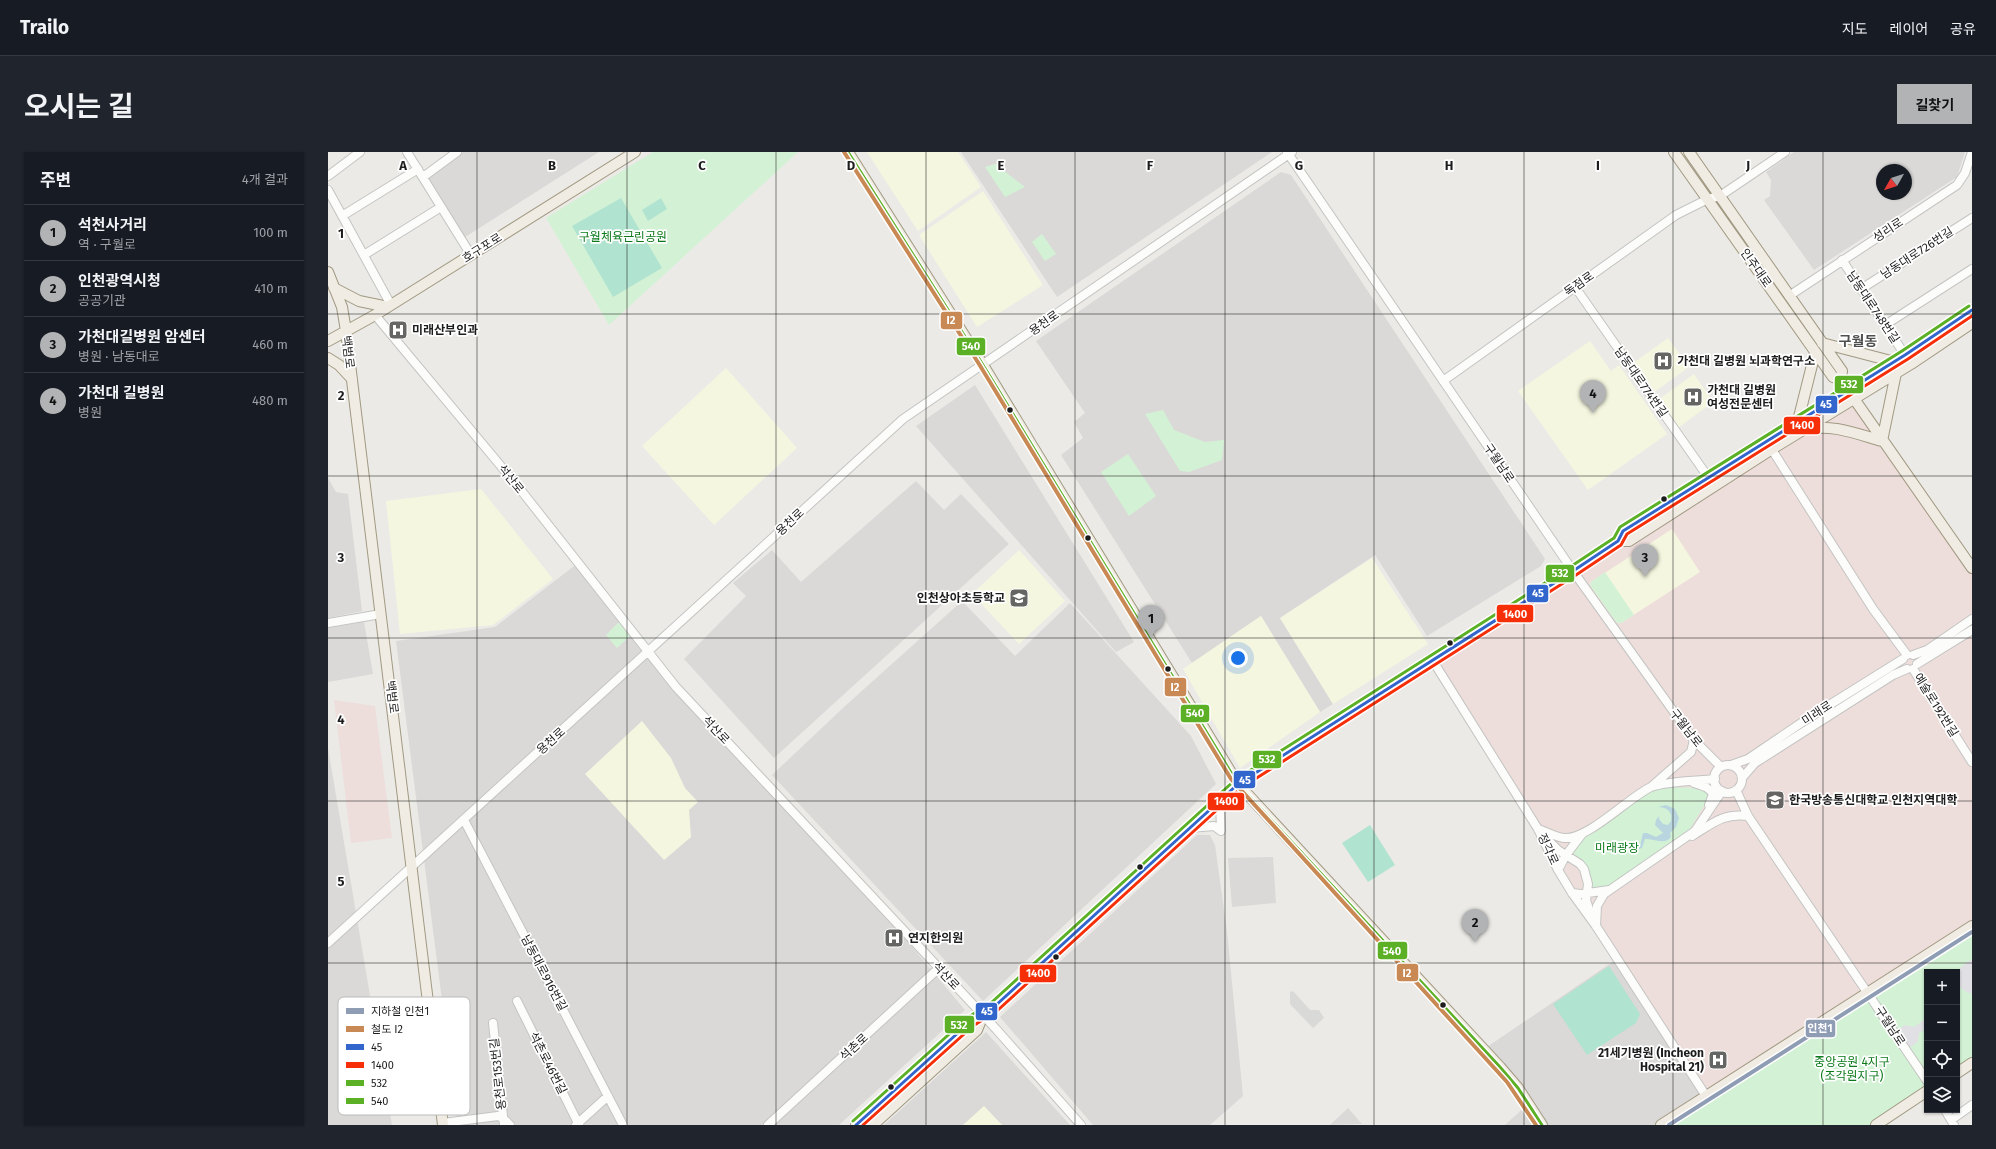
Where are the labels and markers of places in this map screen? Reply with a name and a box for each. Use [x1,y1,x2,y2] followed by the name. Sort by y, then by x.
[387,319,409,341] hospital icon: 미래산부인과
[412,323,478,337] place label: 미래산부인과
[1652,350,1674,372] hospital icon: 가천대 길병원 뇌과학연구소
[1677,354,1815,368] place label: 가천대 길병원 뇌과학연구소
[1580,380,1606,413] pin: 4
[1707,383,1776,411] place label: 가천대 길병원 여성전문센터
[1682,386,1704,408] hospital icon: 가천대 길병원 여성전문센터
[1005,405,1015,415] unlabelled marker
[1659,494,1669,504] unlabelled marker
[1083,533,1093,543] unlabelled marker
[1632,544,1658,577] pin: 3
[1008,587,1030,609] school or university icon: 인천상아초등학교
[917,591,1005,605] place label: 인천상아초등학교
[1138,605,1164,638] pin: 1
[1445,638,1455,648] unlabelled marker
[1163,664,1173,674] unlabelled marker
[1764,789,1786,811] school or university icon: 한국방송통신대학교 인천지역대학
[1789,793,1957,807] place label: 한국방송통신대학교 인천지역대학
[1135,862,1145,872] unlabelled marker
[1462,909,1488,942] pin: 2
[883,927,905,949] hospital icon: 연지한의원
[908,931,963,945] place label: 연지한의원
[1051,952,1061,962] unlabelled marker
[1438,1000,1448,1010] unlabelled marker
[1598,1046,1704,1074] place label: 21세기병원 (Incheon Hospital 21)
[1707,1049,1729,1071] hospital icon: 21세기병원 (Incheon Hospital 21)
[886,1082,896,1092] unlabelled marker

